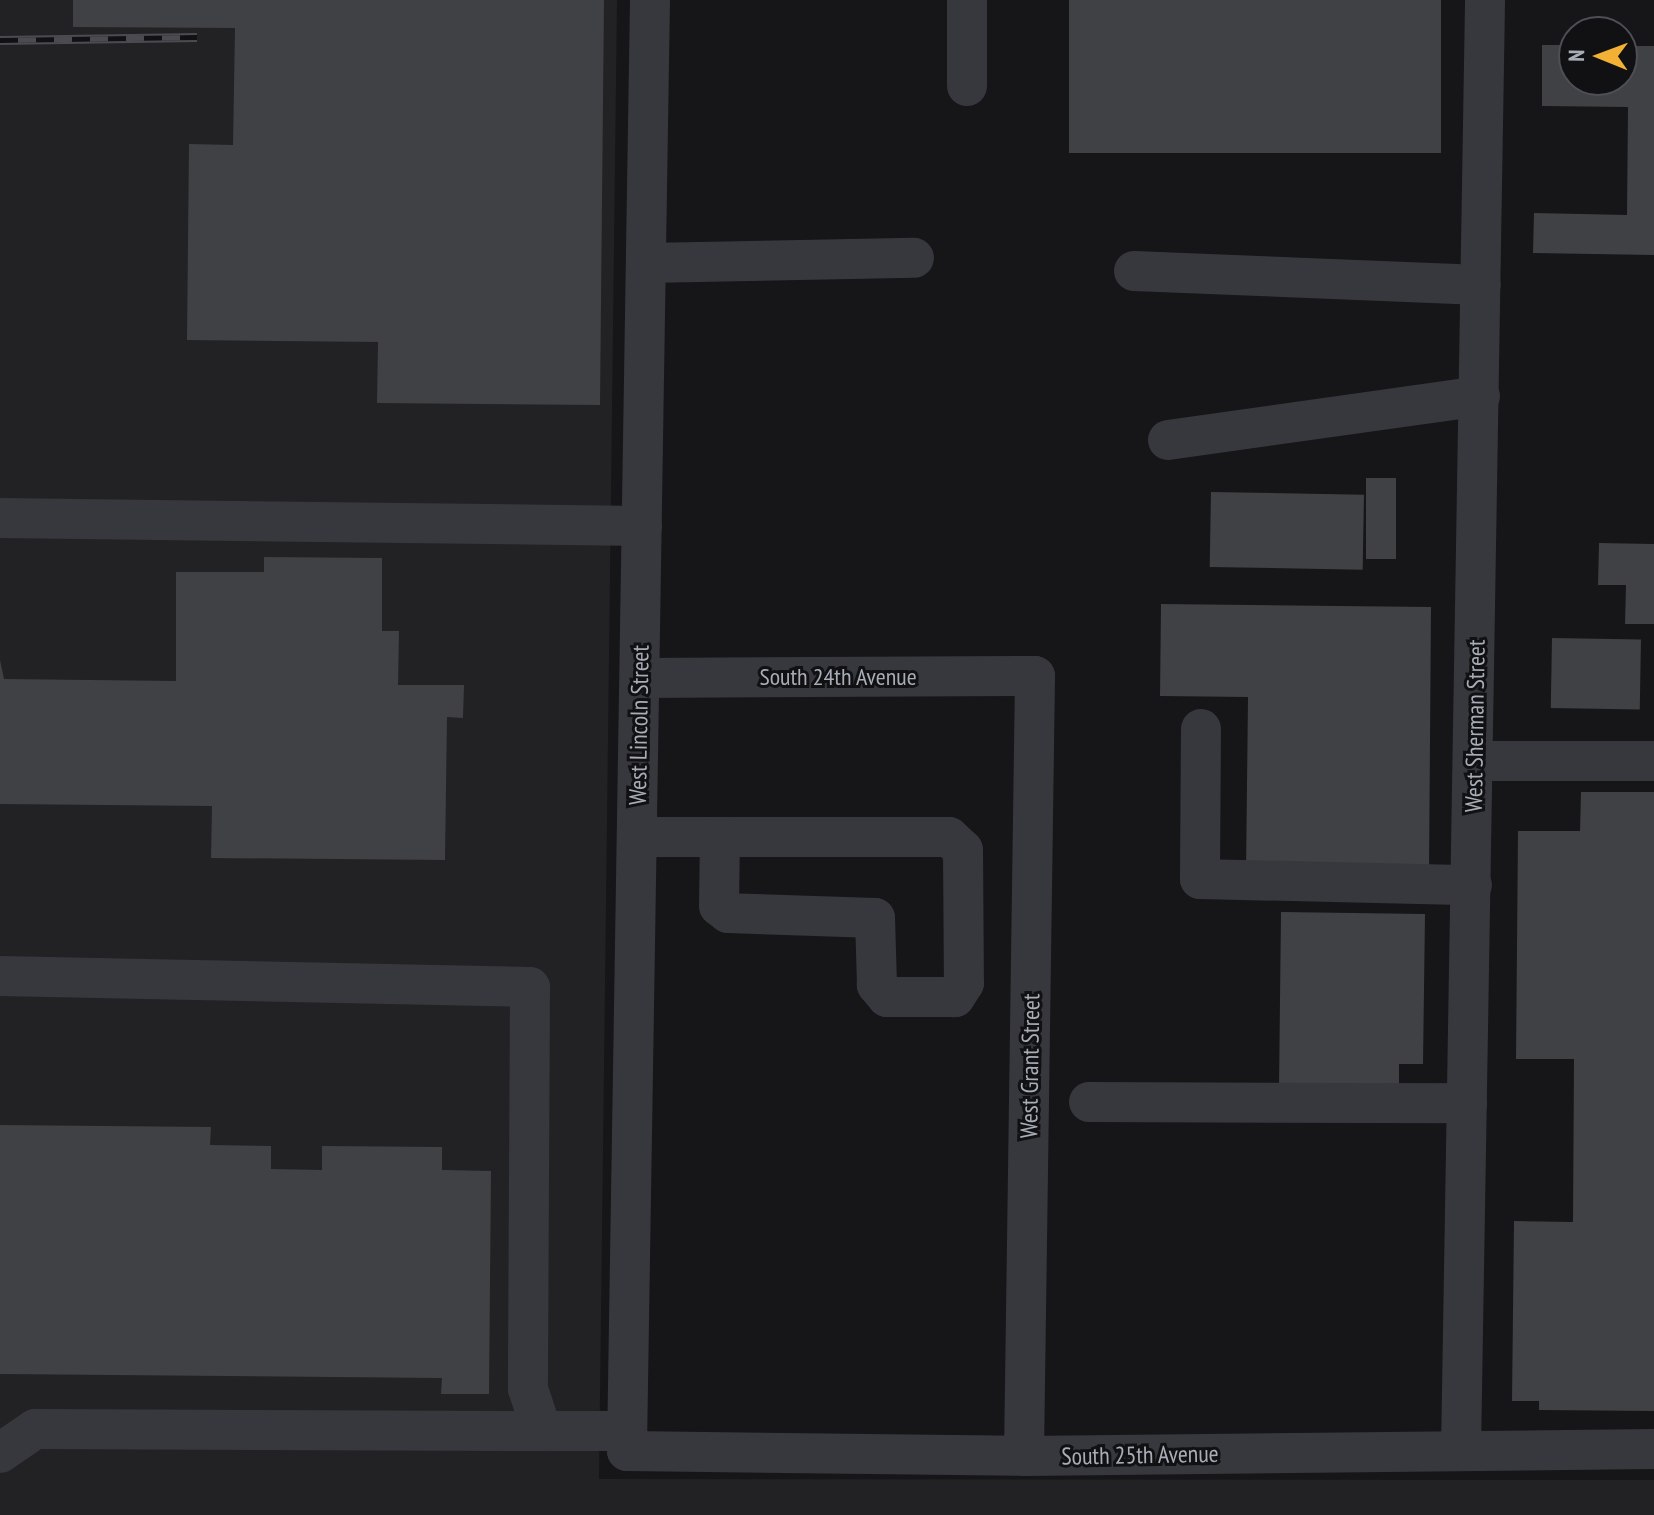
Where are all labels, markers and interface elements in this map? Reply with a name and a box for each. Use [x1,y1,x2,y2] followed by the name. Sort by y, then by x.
[1558,16,1638,96] north arrow
[1562,49,1590,62] text: N
[1459,639,1491,813] street label: West Sherman Street
[623,645,655,805] street label: West Lincoln Street
[759,663,917,691] street label: South 24th Avenue
[1014,993,1046,1139] street label: West Grant Street
[1061,1439,1219,1471] street label: South 25th Avenue

